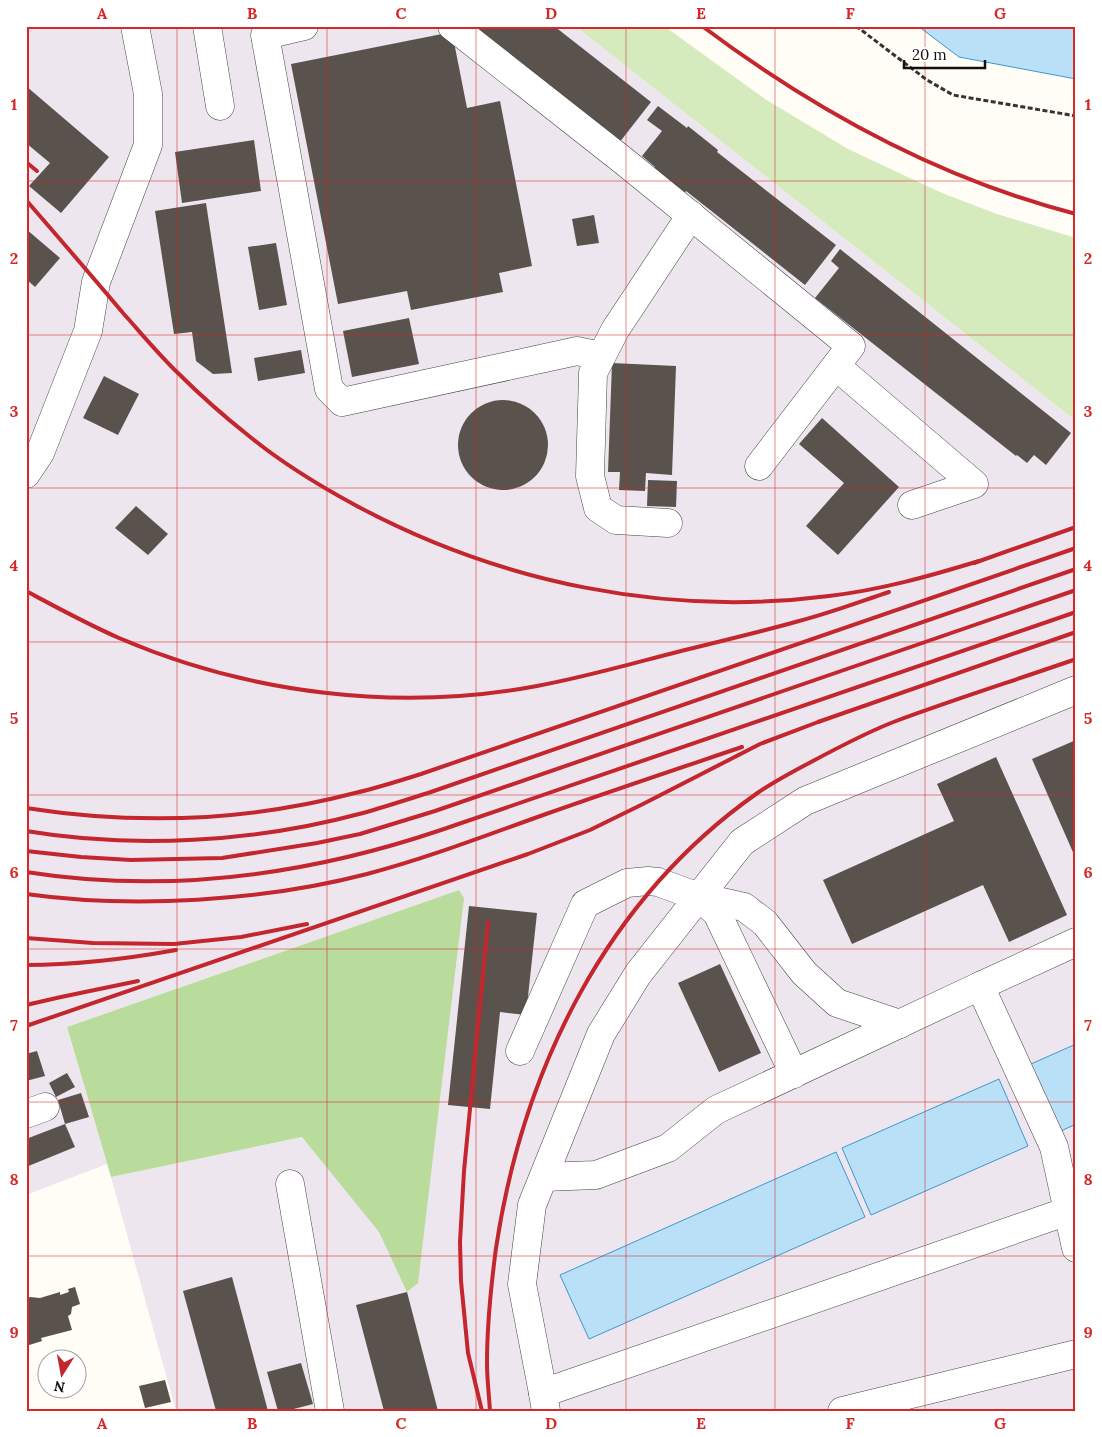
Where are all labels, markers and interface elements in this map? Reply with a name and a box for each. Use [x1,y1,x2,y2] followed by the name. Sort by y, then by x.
[97,3,108,23] text: A
[247,3,258,23] text: B
[395,3,407,23] text: C
[545,3,557,23] text: D
[696,3,706,23] text: E
[845,3,855,23] text: F
[994,3,1006,23] text: G
[904,38,986,70] scale bar
[912,45,947,64] text: 20 m
[11,94,17,114] text: 1
[1085,94,1091,114] text: 1
[10,248,18,268] text: 2
[1084,248,1092,268] text: 2
[10,401,19,421] text: 3
[1084,401,1093,421] text: 3
[10,555,19,575] text: 4
[1084,555,1093,575] text: 4
[10,708,19,728] text: 5
[1084,708,1093,728] text: 5
[9,862,19,882] text: 6
[1083,862,1093,882] text: 6
[10,1015,18,1035] text: 7
[1084,1015,1092,1035] text: 7
[9,1169,19,1189] text: 8
[1083,1169,1093,1189] text: 8
[9,1322,19,1342] text: 9
[1083,1322,1093,1342] text: 9
[38,1350,88,1400] north arrow
[52,1377,67,1397] text: N
[97,1413,108,1433] text: A
[247,1413,258,1433] text: B
[395,1413,407,1433] text: C
[545,1413,557,1433] text: D
[696,1413,706,1433] text: E
[845,1413,855,1433] text: F
[994,1413,1006,1433] text: G

